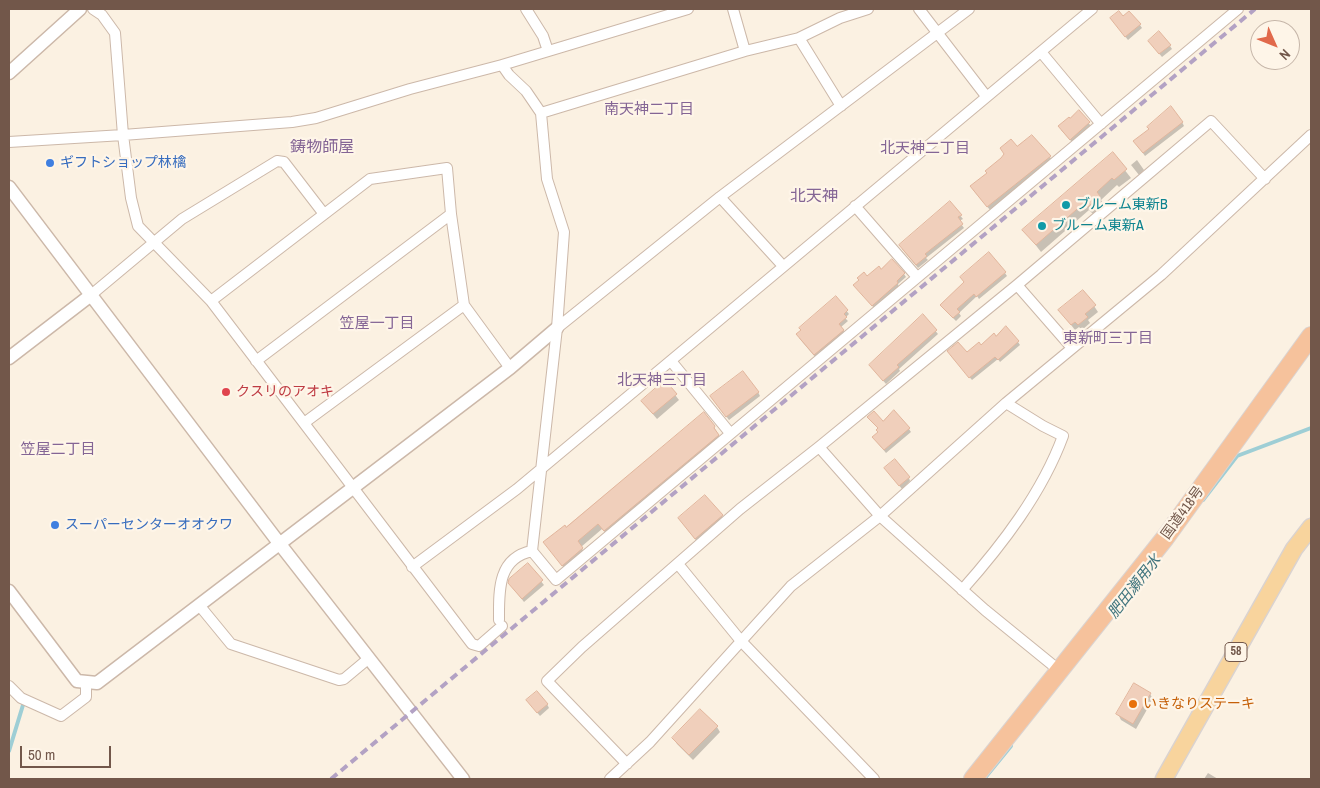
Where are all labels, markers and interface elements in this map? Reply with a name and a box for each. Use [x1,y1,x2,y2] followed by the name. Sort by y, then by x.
[1250,20,1300,70] north arrow
[1276,45,1294,64] text: N
[604,101,694,119] district label: 南天神二丁目
[290,138,354,158] district label: 鋳物師屋
[880,140,970,158] district label: 北天神二丁目
[60,155,186,171] place label: ギフトショップ林檎
[44,157,56,169] marker: ギフトショップ林檎
[790,187,838,207] district label: 北天神
[1076,197,1168,213] place label: ブルーム東新B
[1060,199,1072,211] marker: ブルーム東新B
[1052,218,1144,234] place label: ブルーム東新A
[1036,220,1048,232] marker: ブルーム東新A
[340,315,414,333] district label: 笠屋一丁目
[1063,330,1153,348] district label: 東新町三丁目
[617,372,707,390] district label: 北天神三丁目
[236,384,334,400] place label: クスリのアオキ
[220,386,232,398] marker: クスリのアオキ
[21,441,95,459] district label: 笠屋二丁目
[1158,483,1208,543] street label: 国道418号
[65,517,233,533] place label: スーパーセンターオオクワ
[49,519,61,531] marker: スーパーセンターオオクワ
[1105,552,1165,622] water label: 肥田瀬用水
[1225,642,1247,662] road number: 58
[1143,696,1255,712] place label: いきなりステーキ
[1127,698,1139,710] marker: いきなりステーキ
[22,736,114,768] scale bar
[28,744,55,765] text: 50 m

